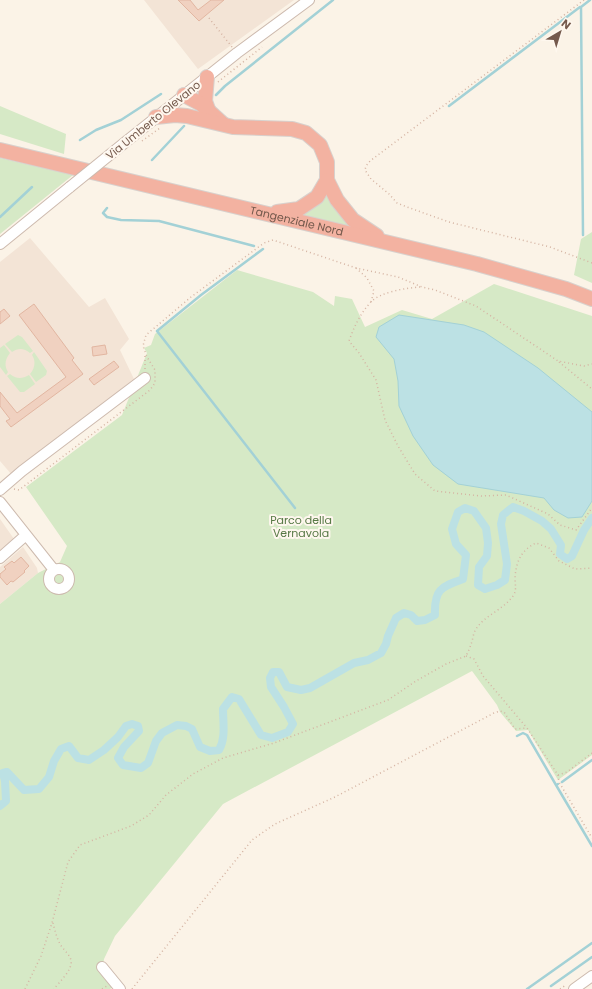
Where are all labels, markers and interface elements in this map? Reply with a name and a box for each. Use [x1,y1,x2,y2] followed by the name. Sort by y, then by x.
[540,12,580,52] north arrow
[558,15,574,33] text: N
[102,77,204,163] street label: Via Umberto Olevano
[248,202,345,240] street label: Tangenziale Nord
[270,512,332,541] park label: Parco della Vernavola

